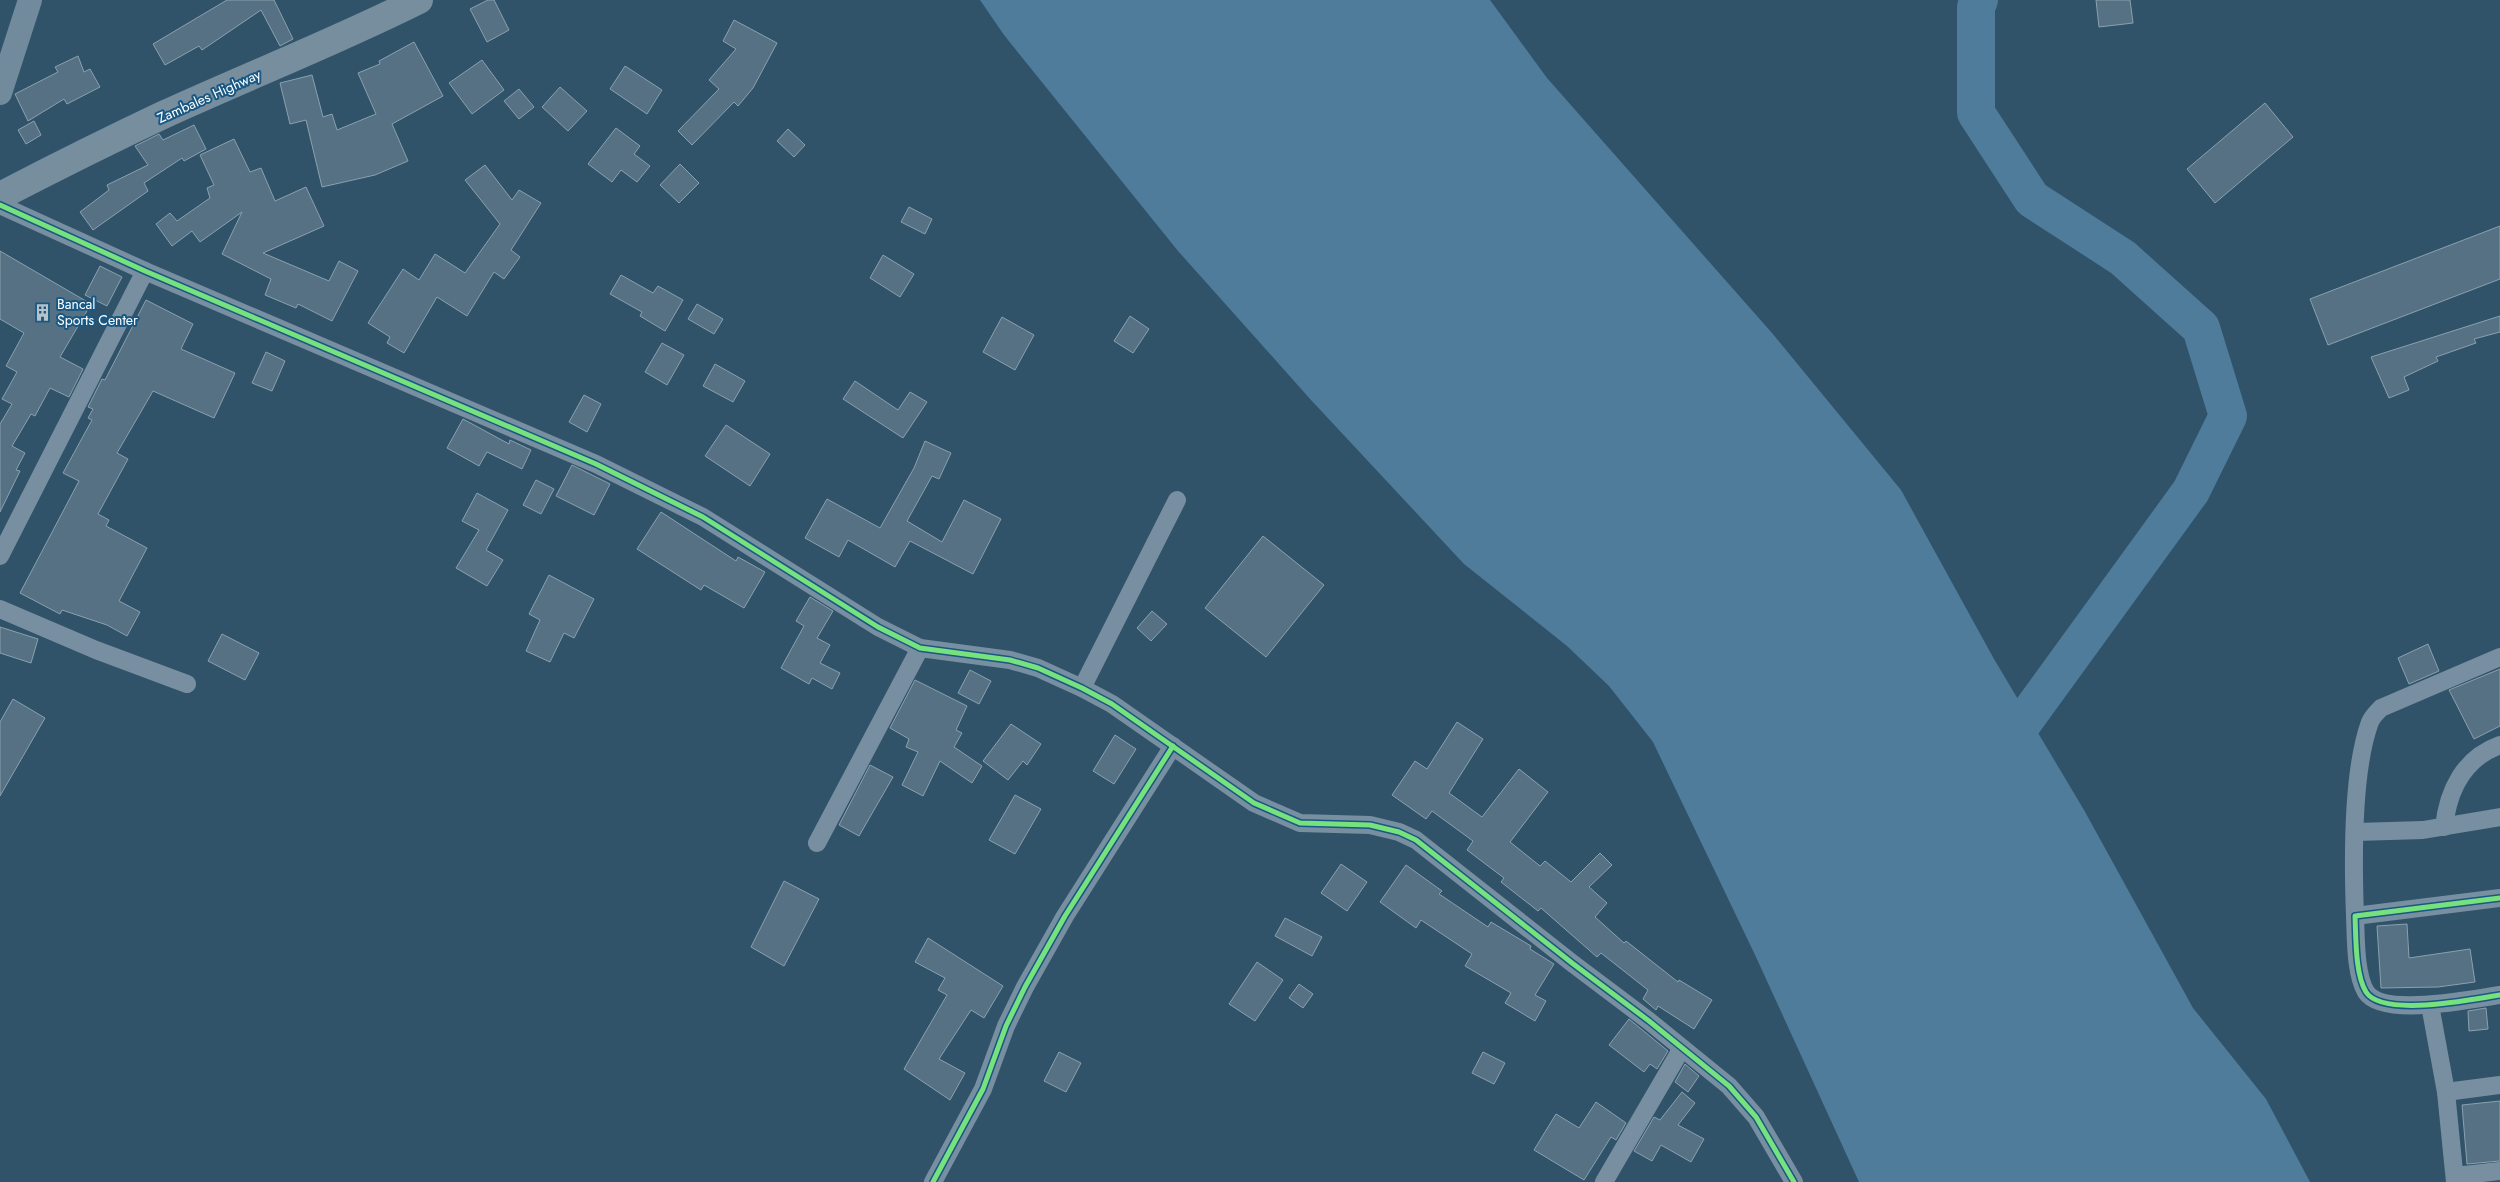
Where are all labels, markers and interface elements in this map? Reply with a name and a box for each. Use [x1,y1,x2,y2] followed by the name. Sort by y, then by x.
[154,64,265,128] street label: Zambales Highway
[57,294,138,330] place label: Bancal Sports Center
[33,302,53,322] building icon: Bancal Sports Center

